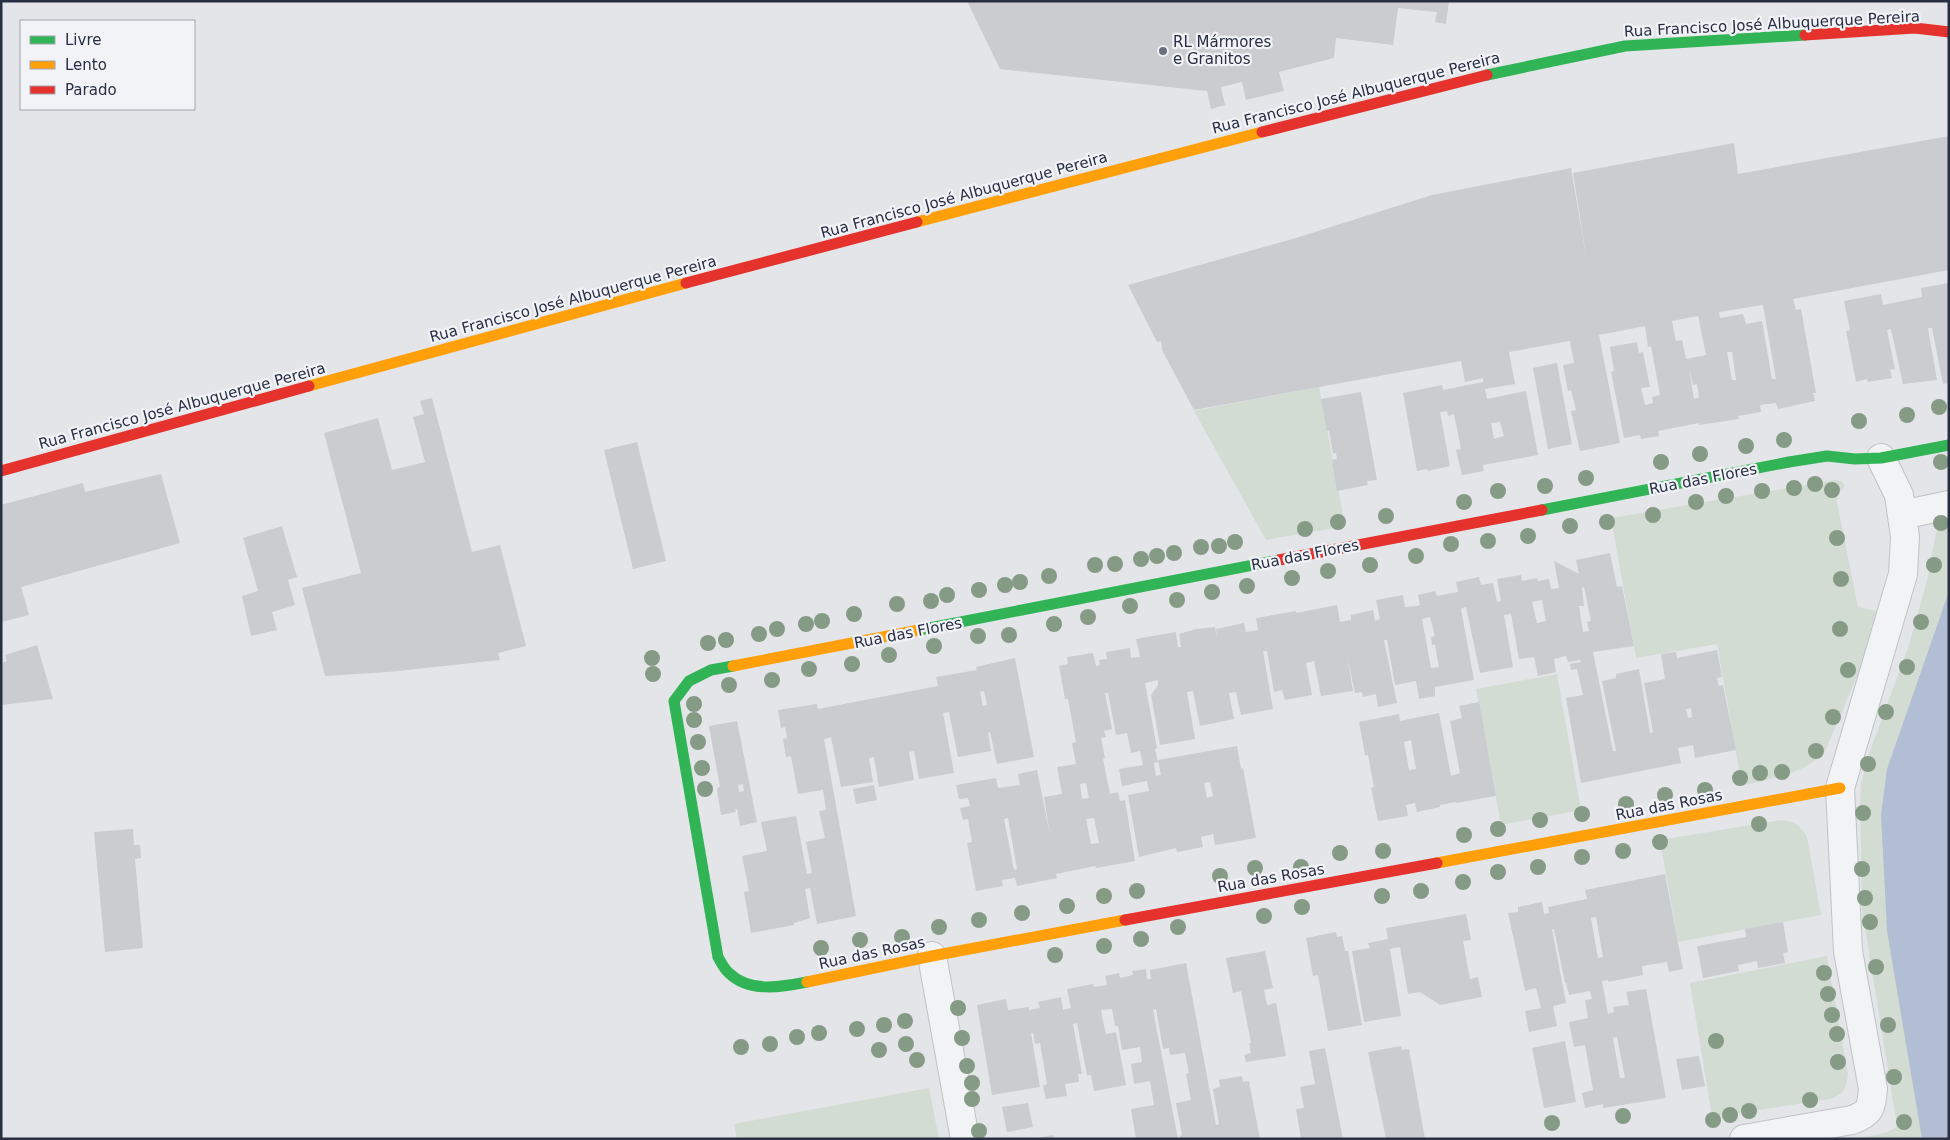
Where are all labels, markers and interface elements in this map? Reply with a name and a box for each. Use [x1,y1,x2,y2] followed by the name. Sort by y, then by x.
[1624,7,1920,41] street label: Rua Francisco José Albuquerque Pereira
[20,20,195,110] legend
[65,31,101,49] text: Livre
[1173,33,1271,68] place label: RL Mármores e Granitos
[1157,45,1169,57] marker: RL Mármores e Granitos
[1210,48,1502,138] street label: Rua Francisco José Albuquerque Pereira
[65,56,107,74] text: Lento
[65,81,117,99] text: Parado
[819,148,1109,242] street label: Rua Francisco José Albuquerque Pereira
[428,252,718,346] street label: Rua Francisco José Albuquerque Pereira
[37,359,327,453] street label: Rua Francisco José Albuquerque Pereira
[1648,460,1759,498] street label: Rua das Flores
[1250,536,1361,574] street label: Rua das Flores
[853,614,964,652] street label: Rua das Flores
[1614,786,1724,824] street label: Rua das Rosas
[1216,860,1326,896] street label: Rua das Rosas
[817,933,927,973] street label: Rua das Rosas

